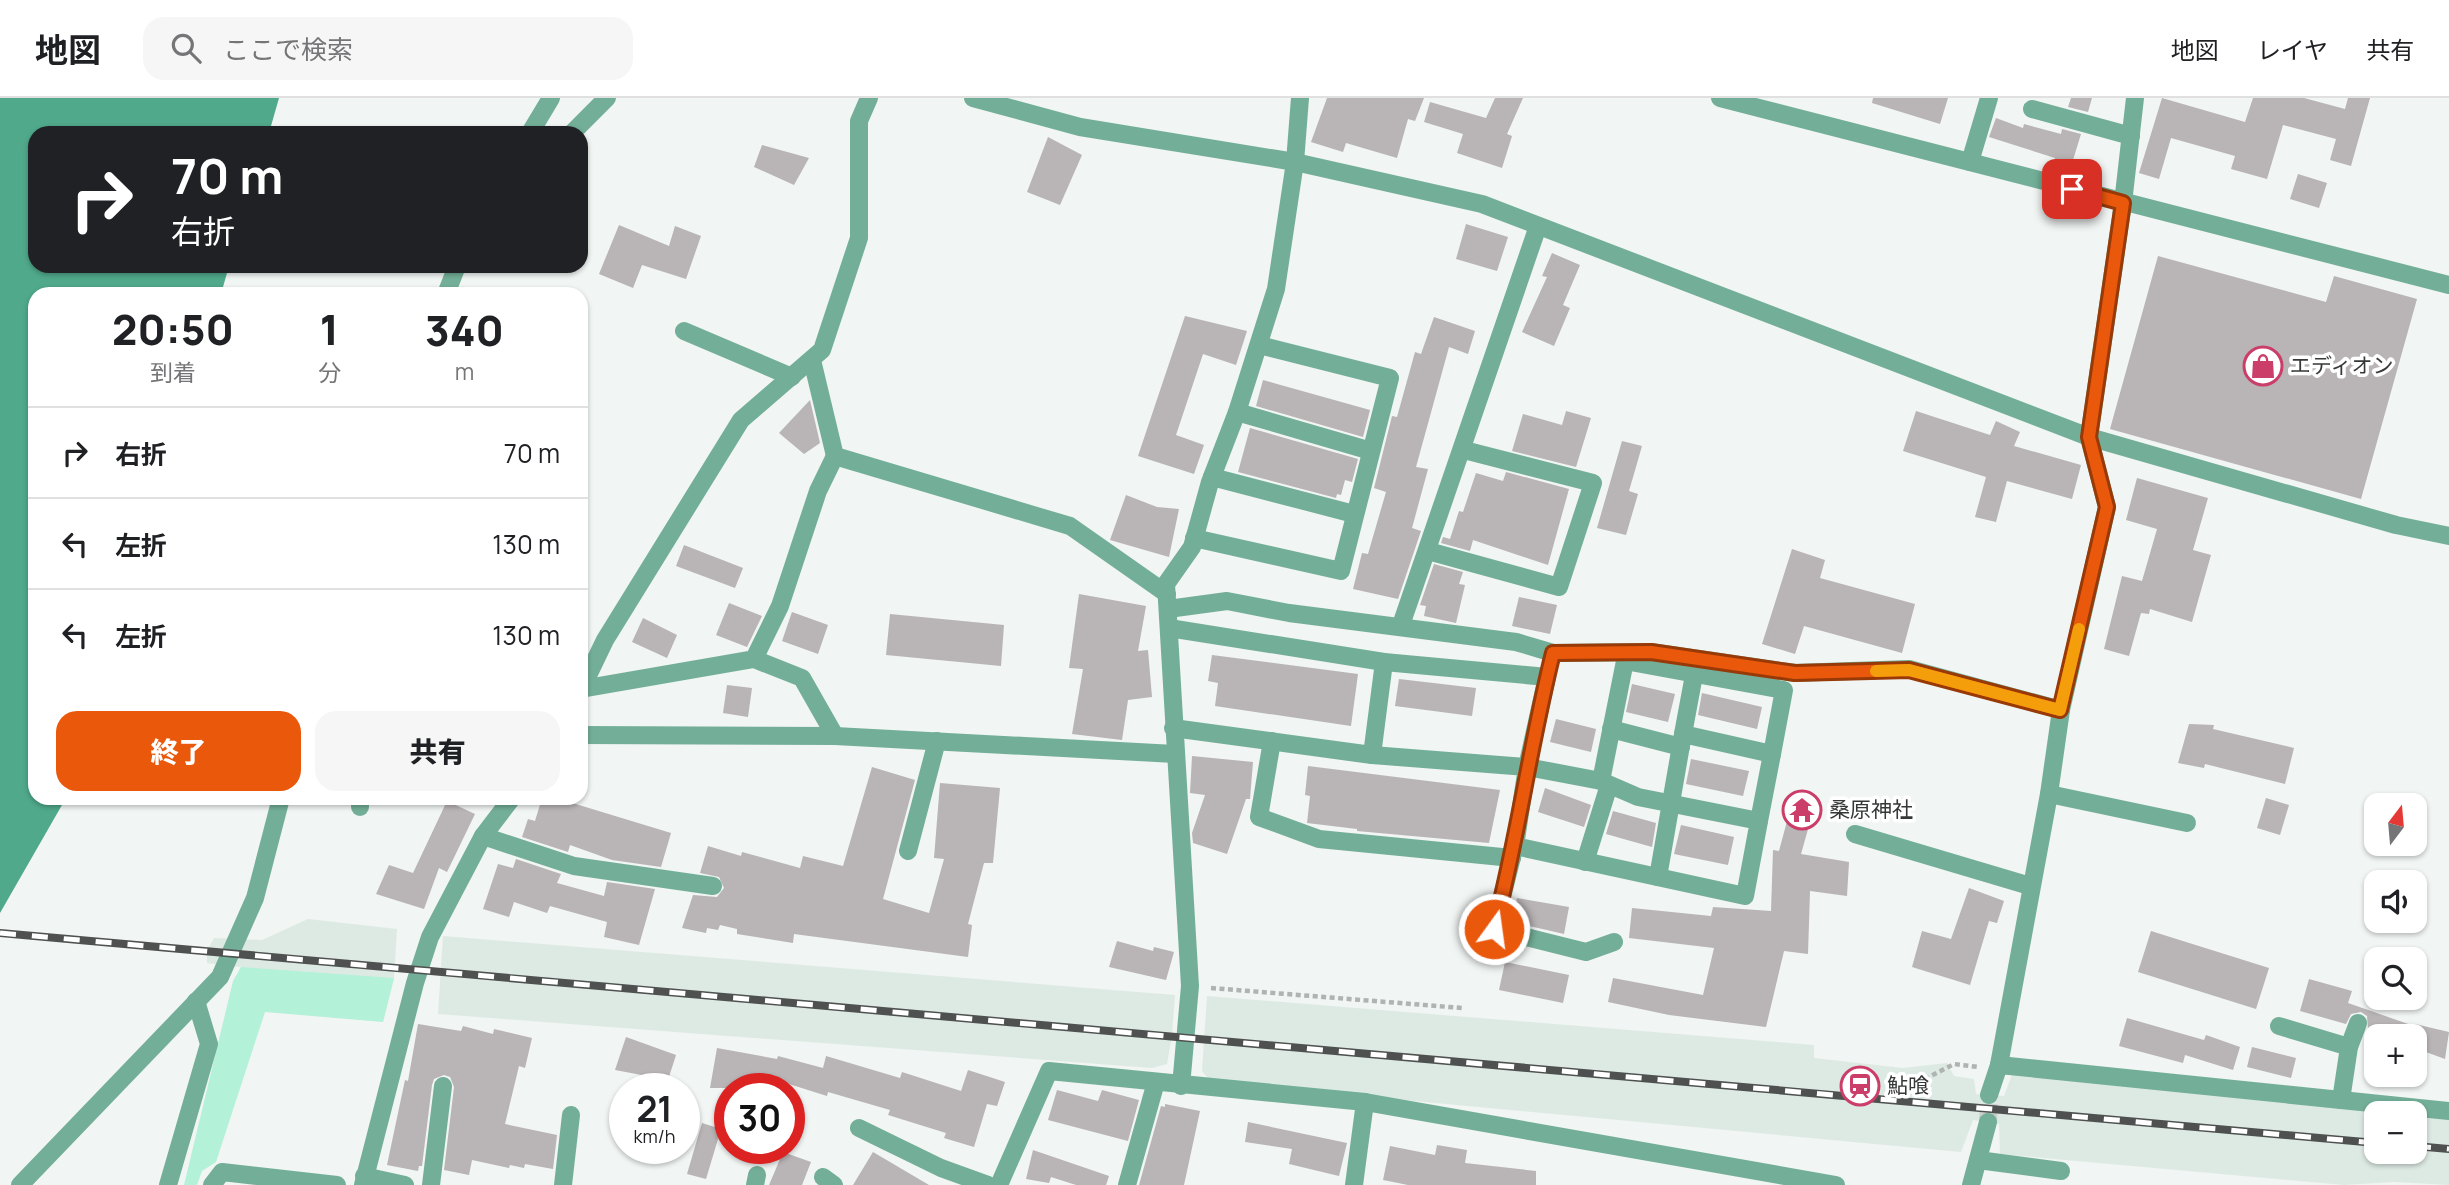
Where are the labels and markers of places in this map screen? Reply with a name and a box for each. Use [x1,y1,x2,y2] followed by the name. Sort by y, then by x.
[2042,159,2102,219] pin
[2242,345,2284,387] shop icon: エディオン
[2290,351,2394,379] place label: エディオン
[1781,789,1823,831] temple icon: 桑原神社
[1829,795,1913,823] place label: 桑原神社
[1839,1065,1881,1107] station icon: 鮎喰
[1887,1071,1929,1099] place label: 鮎喰

